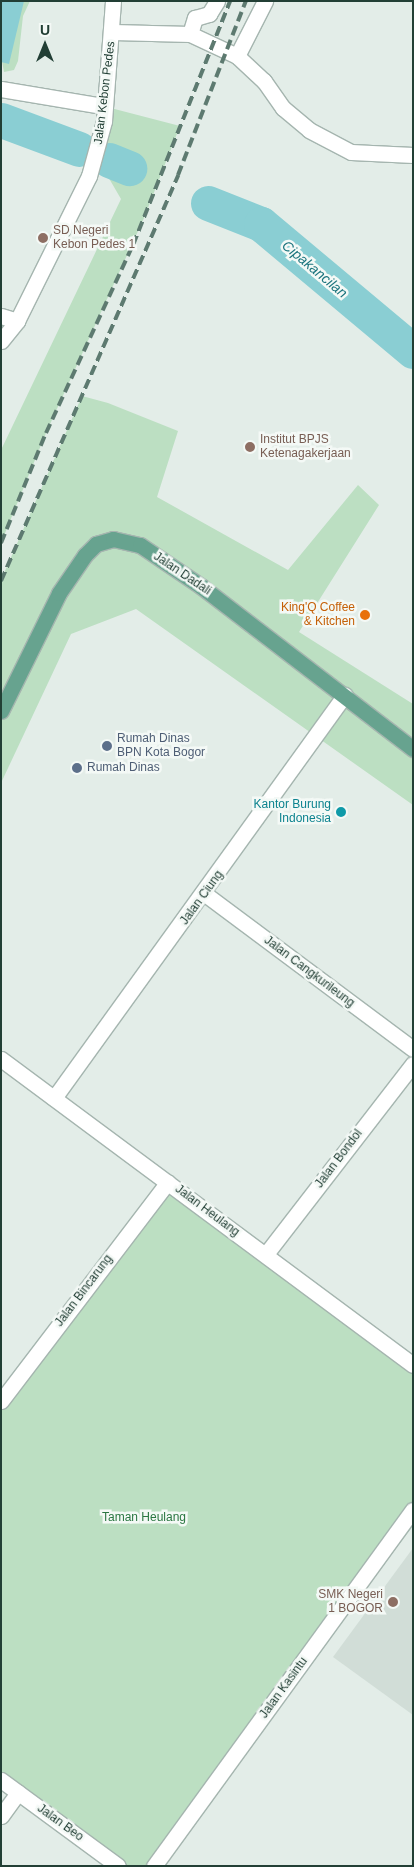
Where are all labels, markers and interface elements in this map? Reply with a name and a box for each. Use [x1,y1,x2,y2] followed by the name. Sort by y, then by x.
[20,20,70,70] north arrow
[40,22,50,38] text: U
[92,40,118,146] street label: Jalan Kebon Pedes
[53,224,135,252] place label: SD Negeri Kebon Pedes 1
[37,232,49,244] marker: SD Negeri Kebon Pedes 1
[279,237,351,301] water label: Cipakancilan
[260,433,351,461] place label: Institut BPJS Ketenagakerjaan
[244,441,256,453] marker: Institut BPJS Ketenagakerjaan
[151,550,213,598] street label: Jalan Dadali
[281,601,355,629] place label: King'Q Coffee & Kitchen
[359,609,371,621] marker: King'Q Coffee & Kitchen
[117,732,205,760] place label: Rumah Dinas BPN Kota Bogor
[101,740,113,752] marker: Rumah Dinas BPN Kota Bogor
[87,761,160,775] place label: Rumah Dinas
[71,762,83,774] marker: Rumah Dinas
[254,798,331,826] place label: Kantor Burung Indonesia
[335,806,347,818] marker: Kantor Burung Indonesia
[178,868,226,928] street label: Jalan Ciung
[261,933,357,1011] street label: Jalan Cangkurileung
[312,1127,366,1191] street label: Jalan Bondol
[172,1182,242,1240] street label: Jalan Heulang
[52,1252,116,1330] street label: Jalan Bincarung
[102,1511,186,1525] park label: Taman Heulang
[318,1588,383,1616] place label: SMK Negeri 1 BOGOR
[387,1596,399,1608] marker: SMK Negeri 1 BOGOR
[257,1655,311,1721] street label: Jalan Kasintu
[34,1801,86,1845] street label: Jalan Beo

